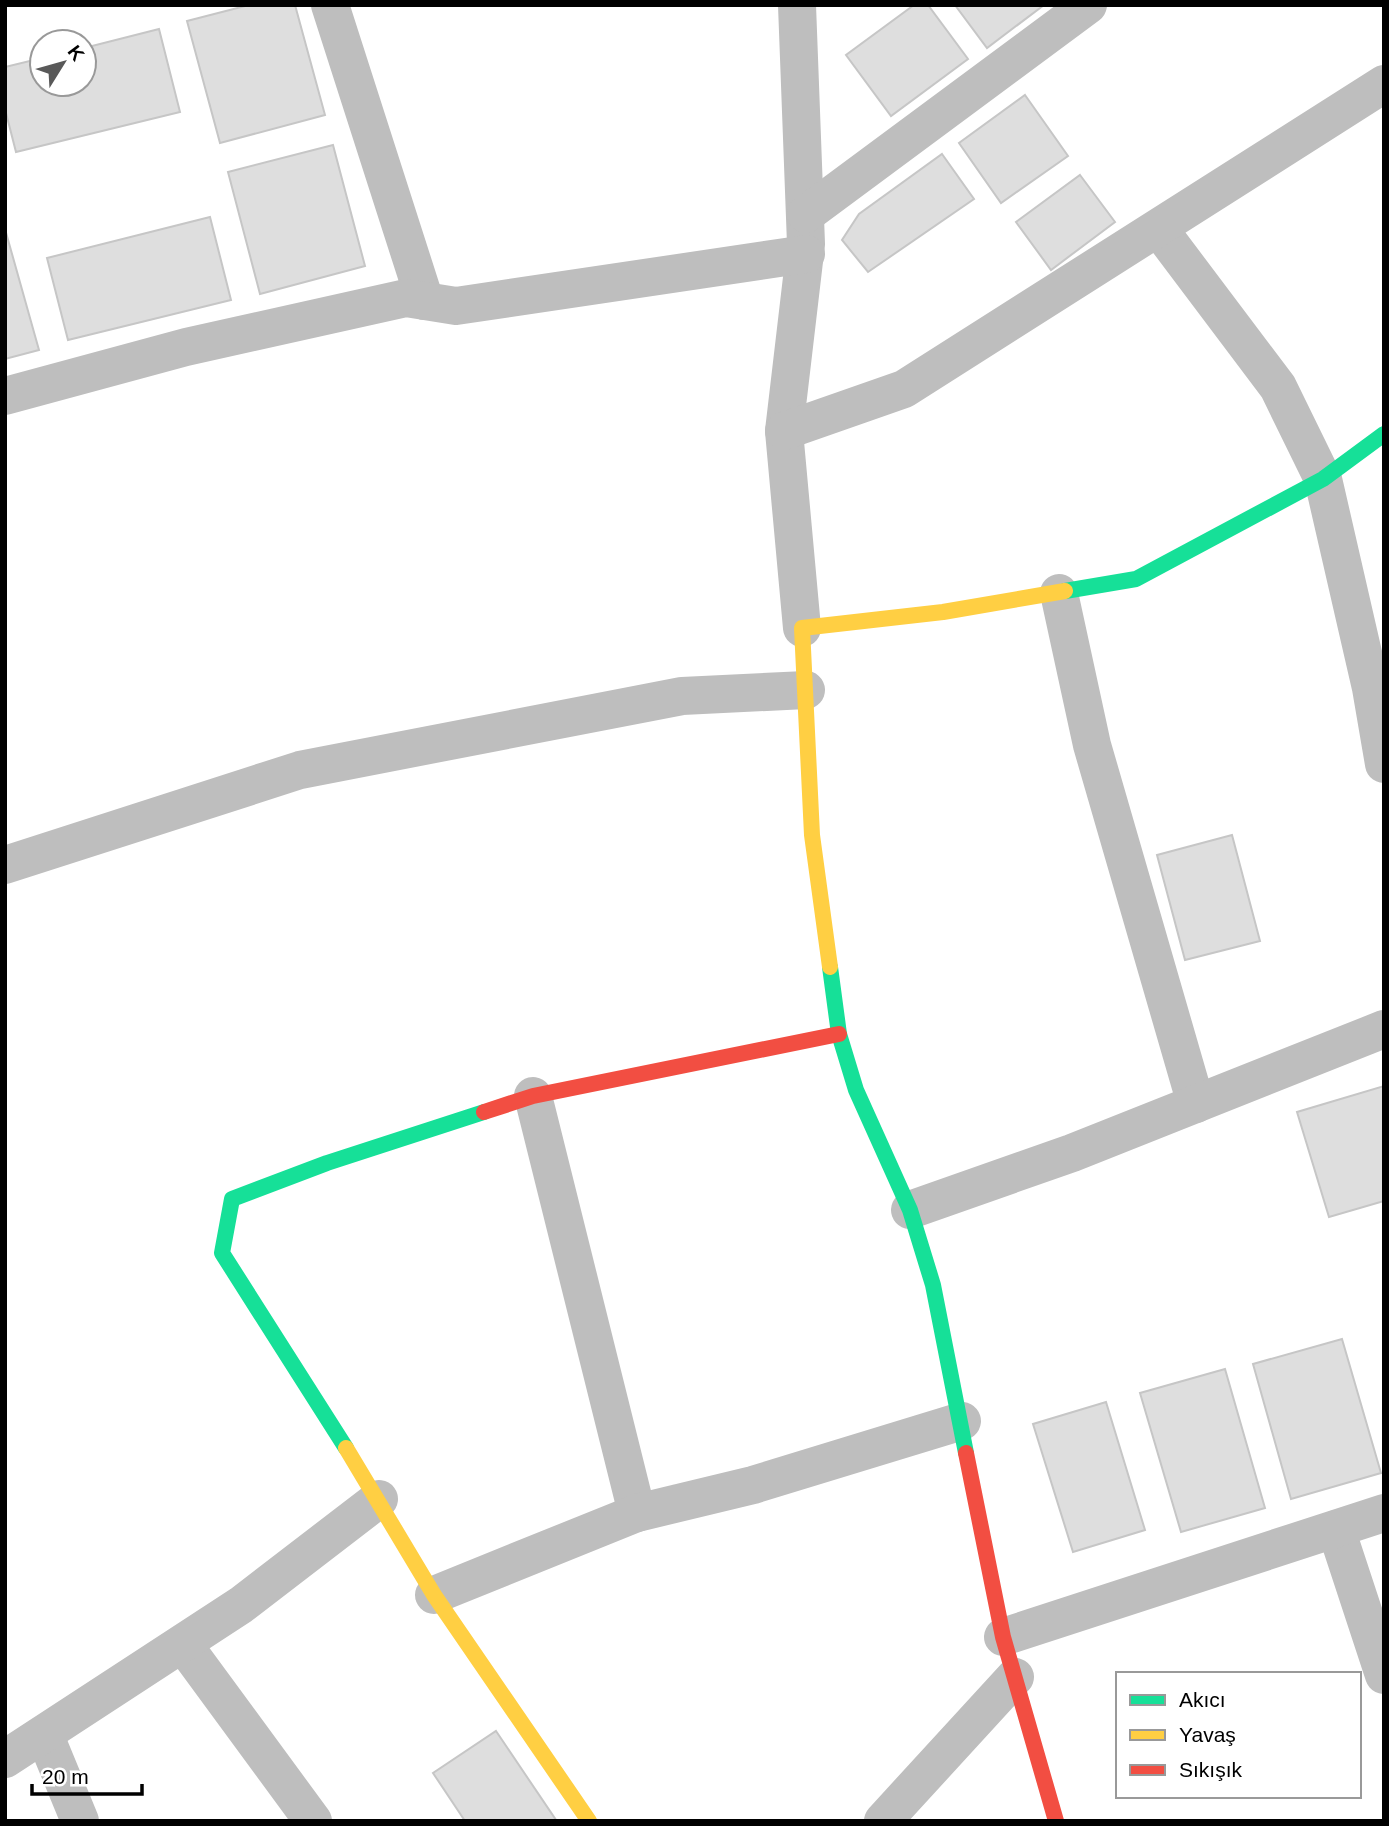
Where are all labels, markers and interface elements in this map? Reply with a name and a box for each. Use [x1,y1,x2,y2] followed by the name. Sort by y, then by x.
[28,28,98,98] north arrow
[64,41,89,65] text: K
[1116,1672,1361,1798] legend
[1179,1688,1226,1711] text: Akıcı
[1179,1723,1236,1746] text: Yavaş
[32,1752,142,1796] scale bar
[1179,1758,1243,1781] text: Sıkışık
[42,1765,89,1788] text: 20 m

